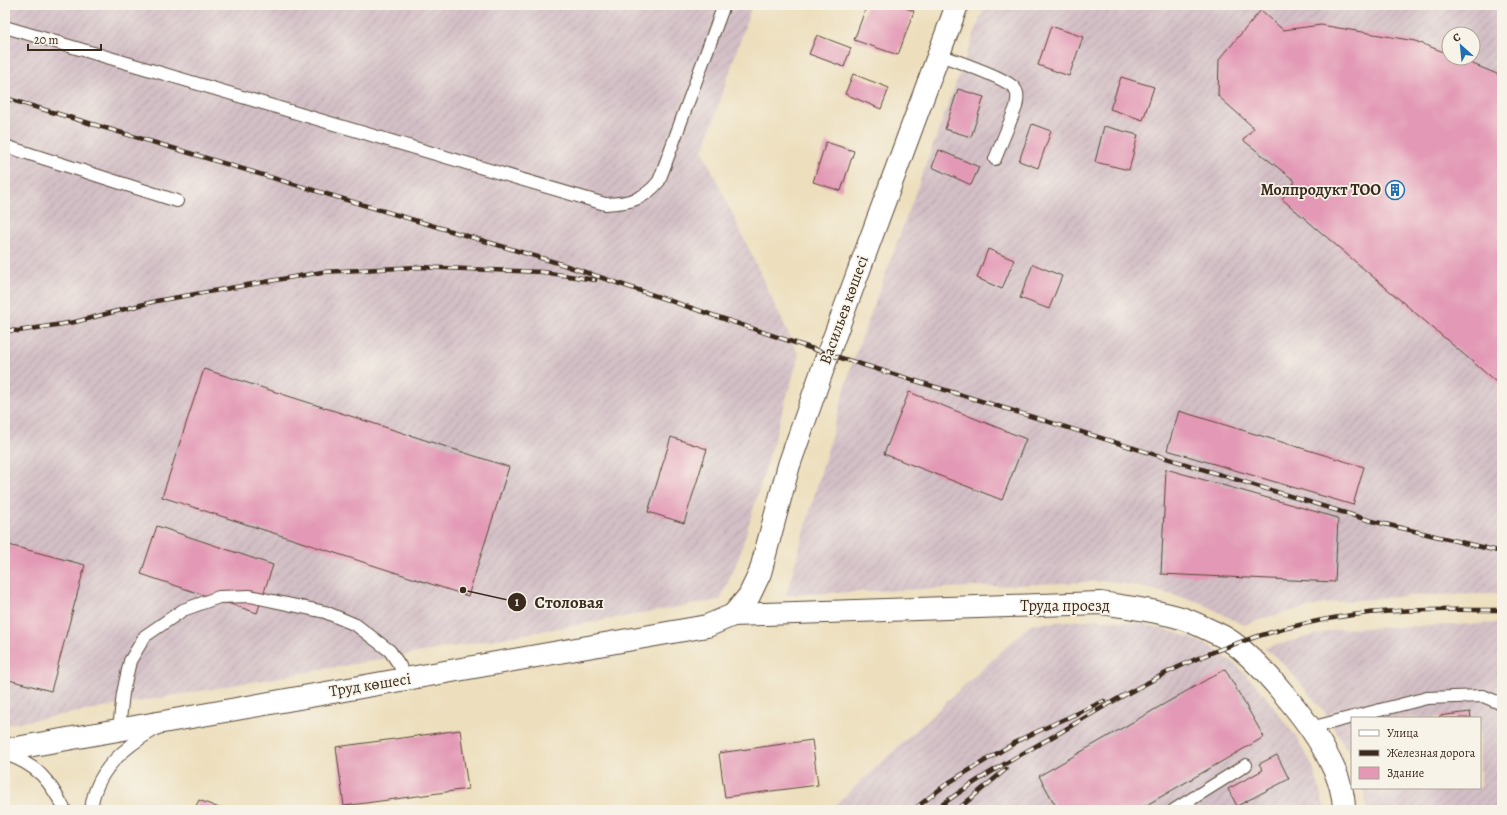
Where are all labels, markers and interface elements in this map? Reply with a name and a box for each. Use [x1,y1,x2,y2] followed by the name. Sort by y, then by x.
[28,26,101,52] scale bar
[1441,26,1481,66] north arrow
[1450,29,1463,46] text: С
[34,32,58,48] text: 20 m
[1260,179,1381,201] place label: Молпродукт ТОО
[1384,179,1406,201] building icon: Молпродукт ТОО
[814,253,874,367] street label: Васильев көшесі
[507,587,612,616] callout: Столовая
[534,591,604,614] text: Столовая
[515,594,520,610] text: 1
[1020,595,1110,617] street label: Труда проезд
[327,668,413,702] street label: Труд көшесі
[1351,717,1481,789] legend
[1387,725,1419,741] text: Улица
[1387,745,1476,761] text: Железная дорога
[1387,765,1424,781] text: Здание

